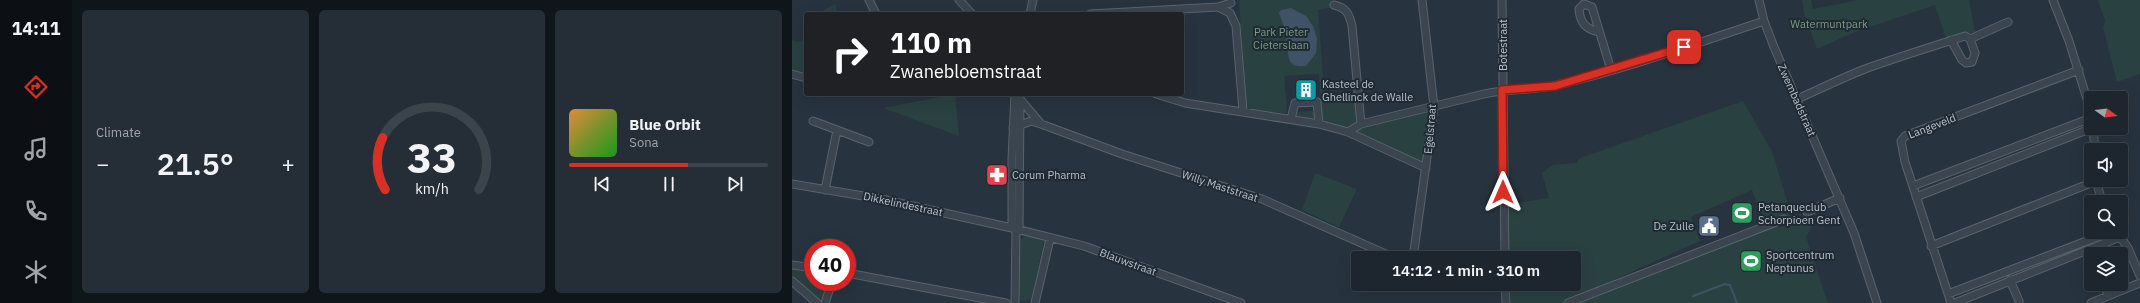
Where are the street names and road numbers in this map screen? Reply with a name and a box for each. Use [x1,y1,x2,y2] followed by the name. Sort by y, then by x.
[1496,19,1510,71] street label: Botestraat
[1775,62,1819,139] street label: Zwembadstraat
[1421,103,1439,154] street label: Egelstraat
[1906,110,1958,142] street label: Langeveld
[1180,167,1260,205] street label: Willy Maststraat
[862,189,944,219] street label: Dikkelindestraat
[1098,245,1158,279] street label: Blauwstraat

